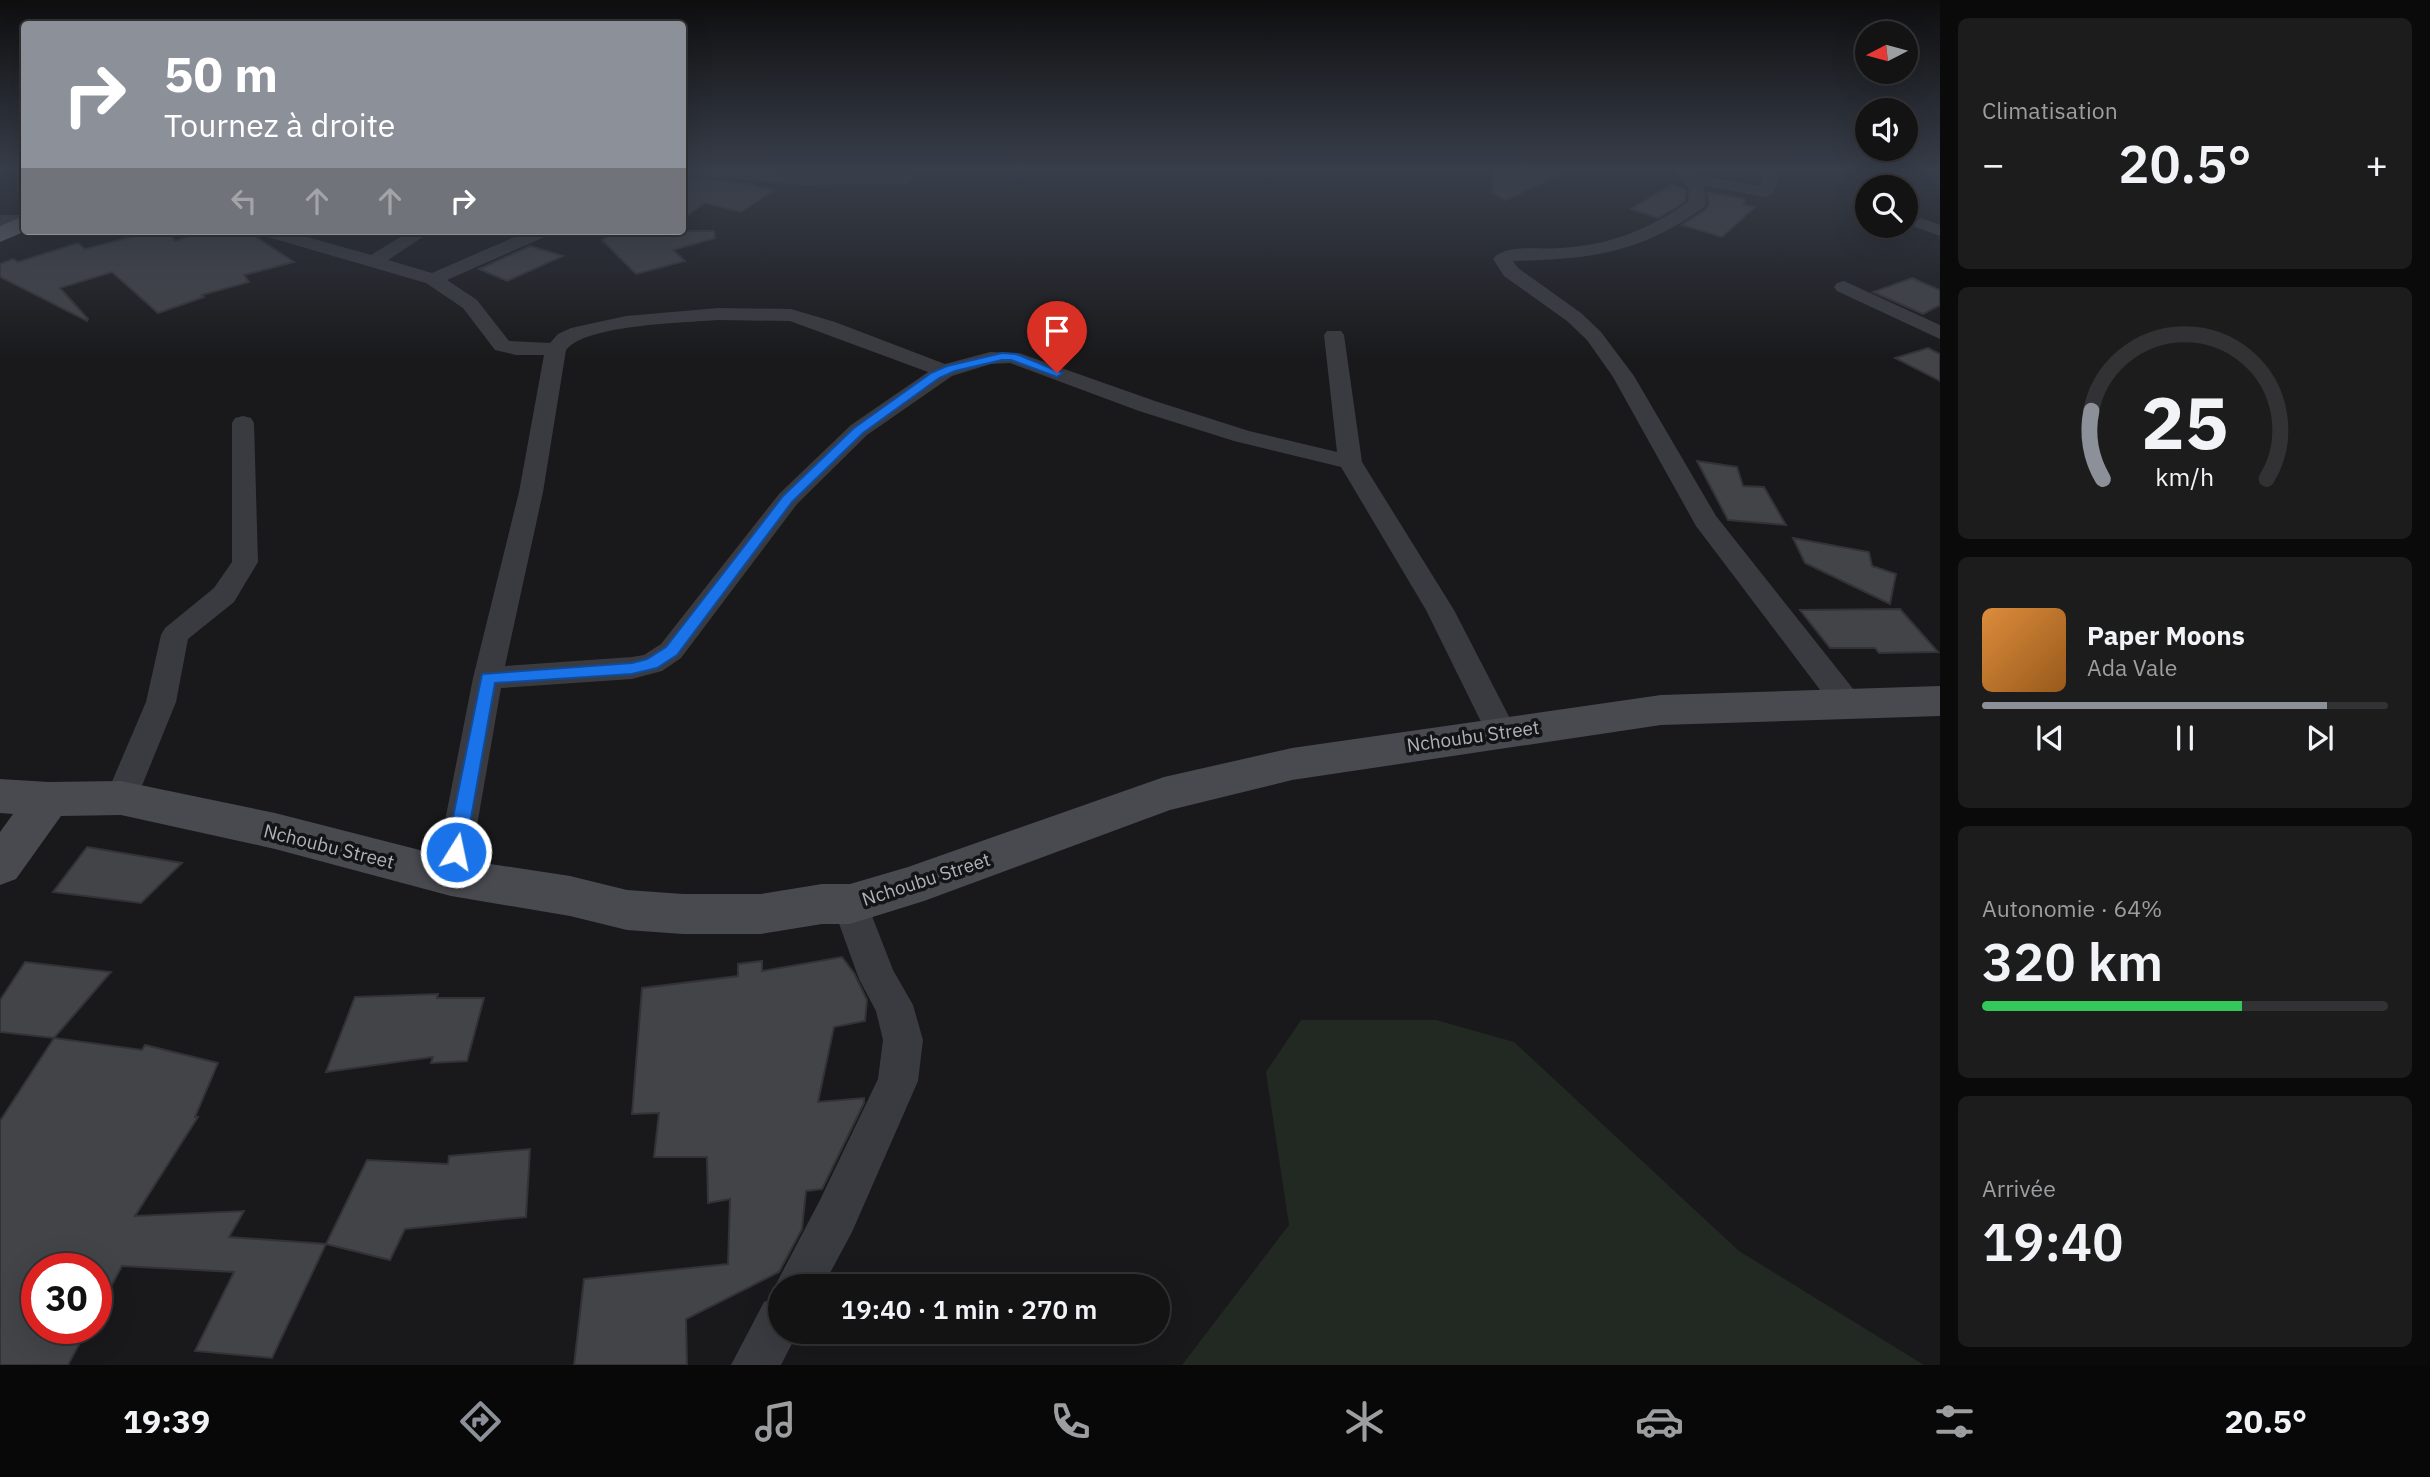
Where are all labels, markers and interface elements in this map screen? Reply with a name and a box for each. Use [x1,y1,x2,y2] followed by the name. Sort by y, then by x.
[1855,21,1918,84] north arrow
[1855,21,1918,238] map controls
[164,42,278,105] text: 50 m
[49,49,140,140] icon: right
[1982,95,2118,125] text: Climatisation
[1855,98,1918,161] button: sound
[164,104,395,146] text: Tournez à droite
[2118,130,2252,197] text: 20.5°
[1982,139,2005,188] text: −
[2365,139,2388,188] text: +
[1855,175,1918,238] button: search
[225,182,263,220] icon: left
[298,182,336,220] icon: ahead
[371,182,409,220] icon: ahead
[444,182,482,220] icon: right
[1027,301,1087,373] pin
[1038,312,1076,350] icon: arrive
[2141,375,2229,470] text: 25
[2156,460,2214,493] text: km/h
[2087,618,2245,652] text: Paper Moons
[2087,652,2177,682] text: Ada Vale
[1405,715,1541,757] street label: Nchoubu Street
[2031,719,2069,757] icon: previous
[2166,719,2204,757] icon: pause
[2301,719,2339,757] icon: next
[419,815,493,889] position arrow
[261,818,397,874] street label: Nchoubu Street
[859,847,993,911] street label: Nchoubu Street
[1982,893,2162,923] text: Autonomie · 64%
[1982,928,2163,995] text: 320 km
[1982,1173,2056,1203] text: Arrivée
[1982,1208,2123,1275] text: 19:40
[21,1253,112,1344] speed limit sign: 30
[841,1292,1097,1326] text: 19:40 · 1 min · 270 m
[456,1397,505,1446] icon: directions
[751,1397,800,1446] icon: music
[1046,1397,1095,1446] icon: phone
[1340,1397,1389,1446] icon: climate
[1635,1397,1684,1446] icon: car
[1930,1397,1979,1446] icon: filters
[123,1400,210,1442] text: 19:39
[2225,1400,2307,1442] text: 20.5°

